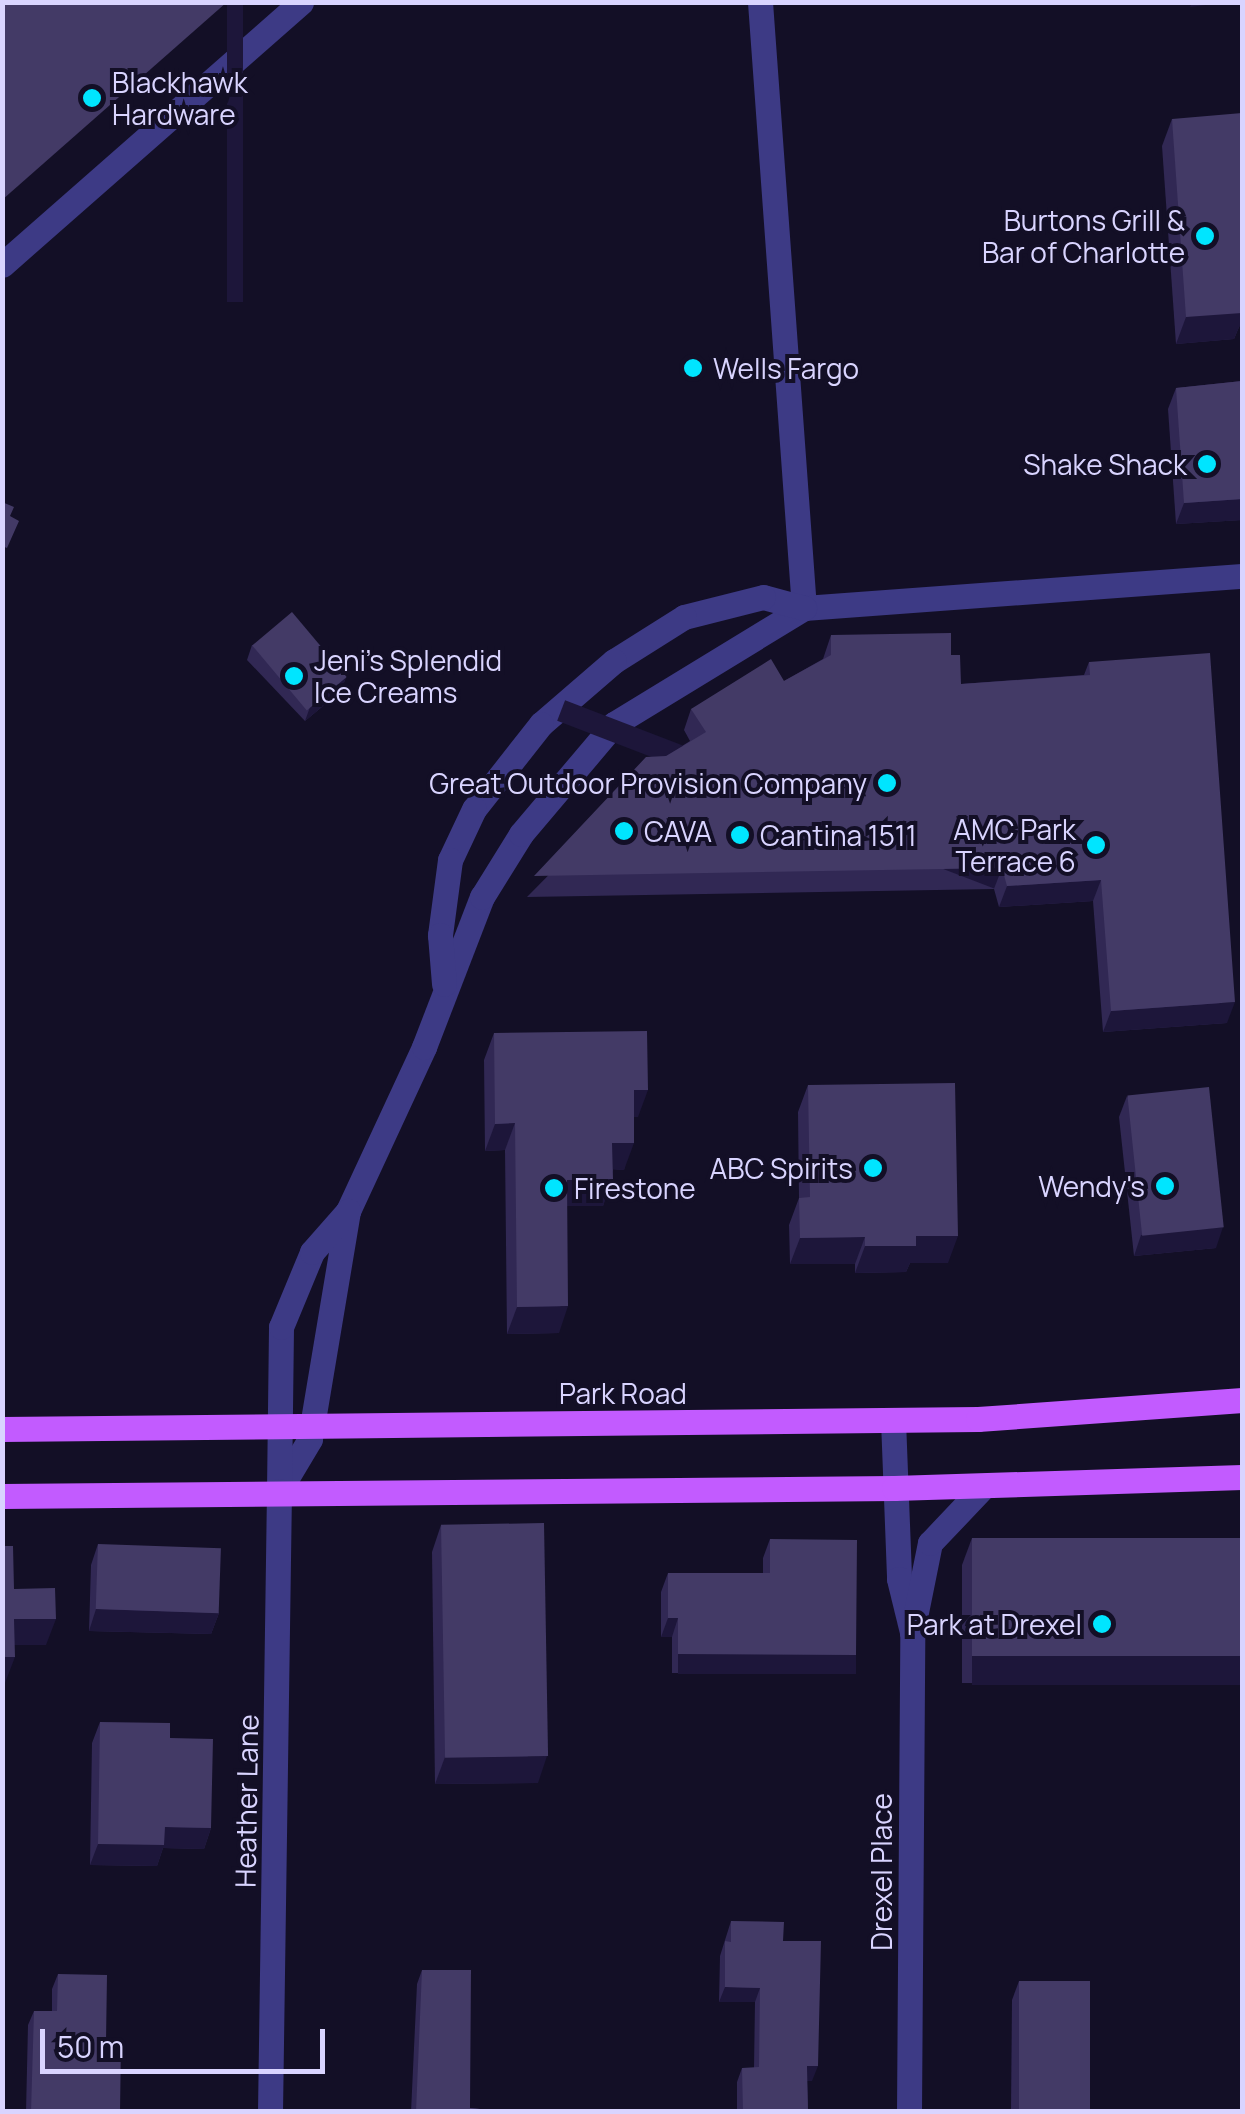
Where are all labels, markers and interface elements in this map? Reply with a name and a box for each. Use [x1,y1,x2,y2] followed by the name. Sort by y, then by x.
[112,65,248,131] place label: Blackhawk Hardware
[81,87,103,109] marker: Blackhawk Hardware
[982,203,1185,269] place label: Burtons Grill & Bar of Charlotte
[1194,225,1216,247] marker: Burtons Grill & Bar of Charlotte
[713,351,859,385] place label: Wells Fargo
[682,357,704,379] marker: Wells Fargo
[1023,447,1187,481] place label: Shake Shack
[1196,453,1218,475] marker: Shake Shack
[314,643,502,709] place label: Jeni's Splendid Ice Creams
[283,665,305,687] marker: Jeni's Splendid Ice Creams
[429,766,867,800] place label: Great Outdoor Provision Company
[876,772,898,794] marker: Great Outdoor Provision Company
[953,812,1076,878] place label: AMC Park Terrace 6
[644,814,712,848] place label: CAVA
[760,818,917,852] place label: Cantina 1511
[613,820,635,842] marker: CAVA
[729,824,751,846] marker: Cantina 1511
[1085,834,1107,856] marker: AMC Park Terrace 6
[710,1151,853,1185] place label: ABC Spirits
[862,1157,884,1179] marker: ABC Spirits
[1038,1169,1145,1203] place label: Wendy's
[574,1171,696,1205] place label: Firestone
[1154,1175,1176,1197] marker: Wendy's
[543,1177,565,1199] marker: Firestone
[559,1376,687,1410] street label: Park Road
[907,1607,1082,1641] place label: Park at Drexel
[1091,1613,1113,1635] marker: Park at Drexel
[228,1714,264,1888] street label: Heather Lane
[864,1793,898,1951] street label: Drexel Place
[45,2009,330,2071] scale bar
[57,2026,124,2067] text: 50 m

